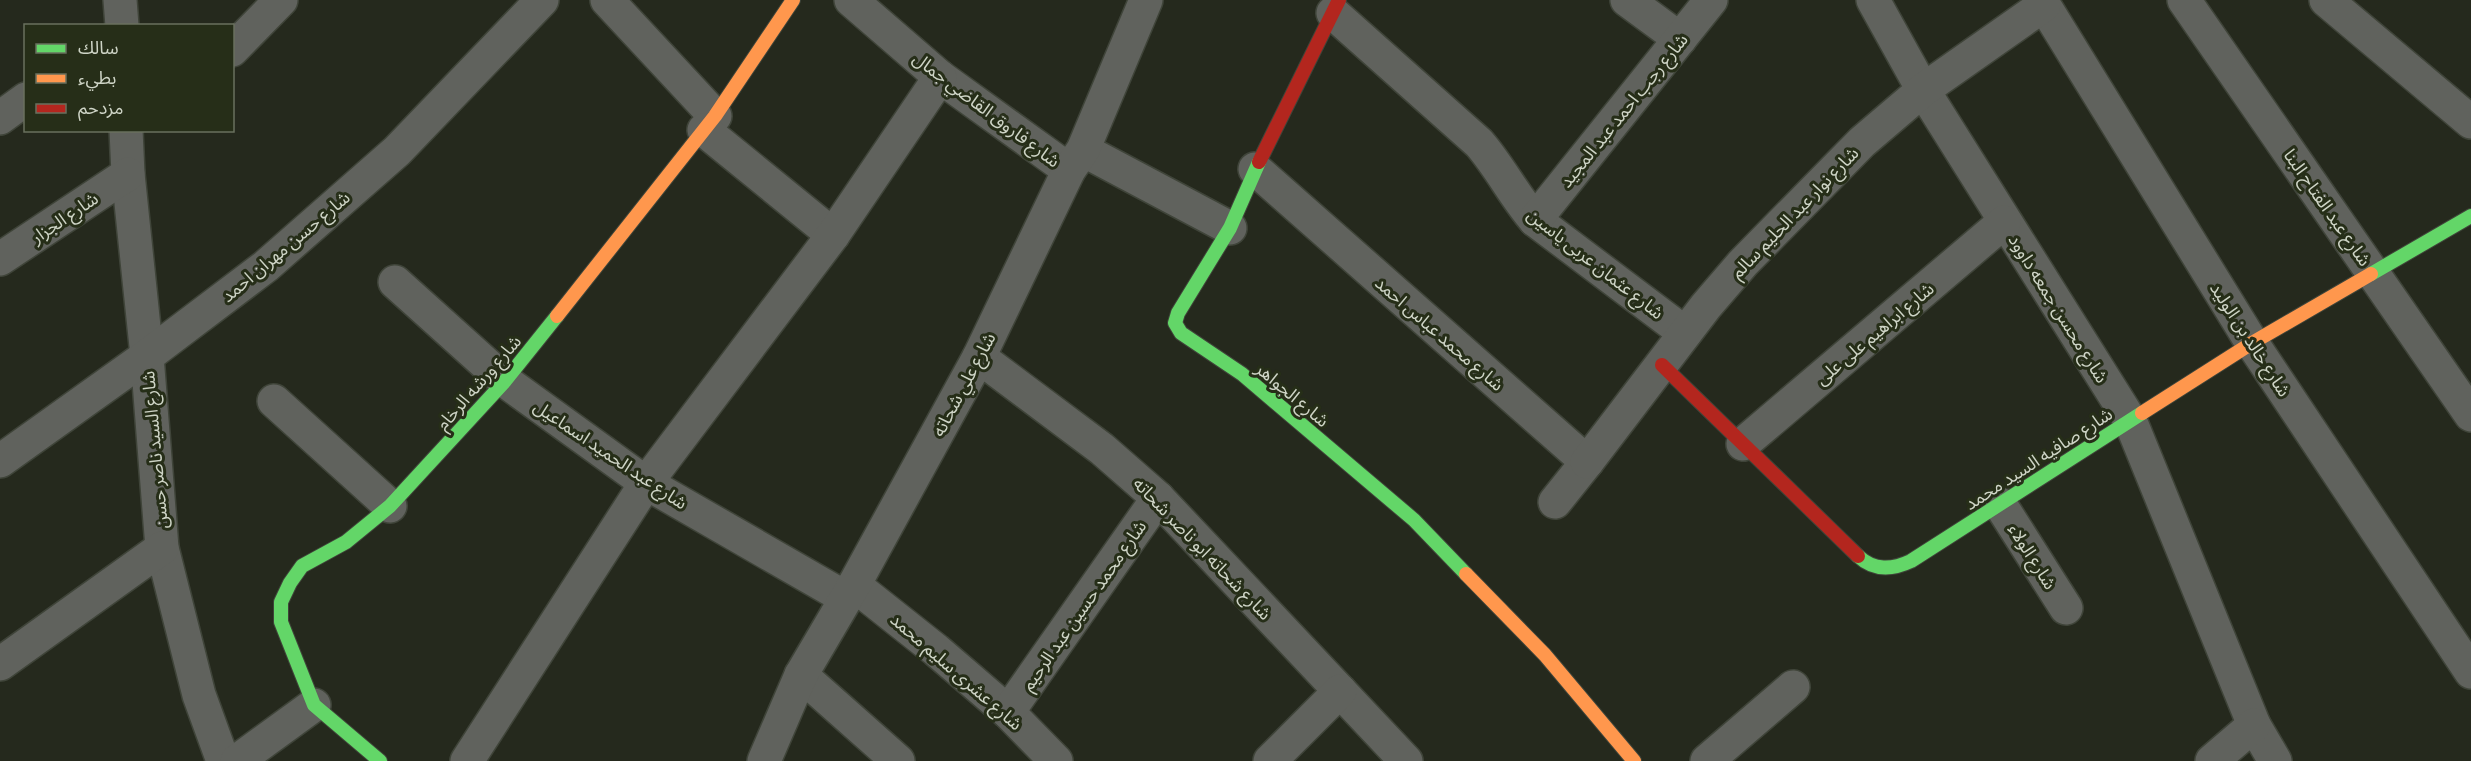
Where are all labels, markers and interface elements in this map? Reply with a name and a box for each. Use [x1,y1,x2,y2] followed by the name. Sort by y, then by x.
[24,24,234,132] legend
[1554,29,1695,194] street label: شارع رجب احمد عبد المجيد
[78,36,119,58] text: سالك
[907,46,1065,175] street label: شارع فاروق القاضي جمال
[78,66,116,91] text: بطيء
[78,96,123,121] text: مزدحم
[1725,142,1865,285] street label: شارع نوار عبد الحليم سالم
[2276,144,2377,272] street label: شارع عبد الفتاح البنا
[25,186,104,251] street label: شارع الجزار
[216,186,356,309] street label: شارع حسن مهران احمد
[1521,203,1669,326] street label: شارع عثمان عربى ياسين
[2001,229,2114,389] street label: شارع محسن جمعه داوود
[1368,271,1509,398] street label: شارع محمد عباس احمد
[1810,277,1940,392] street label: شارع ابراهيم على على
[2202,278,2296,402] street label: شارع خالد بن الوليد
[926,328,1003,442] street label: شارع علي شحاته
[431,330,528,437] street label: شارع ورشه الرخام
[1248,356,1334,434] street label: شارع الجواهر
[136,370,176,530] street label: شارع السيد ناصر حسن
[528,394,692,517] street label: شارع عبد الحميد اسماعيل
[1960,402,2118,517] street label: شارع صافيه السيد محمد
[1126,472,1277,627] street label: شارع شحاته ابو ناصر شحاته
[1016,515,1154,697] street label: شارع محمد حسين عبد الرحيم
[2001,519,2062,595] street label: شارع الولاء
[884,608,1028,737] street label: شارع عشرى سليم محمد

